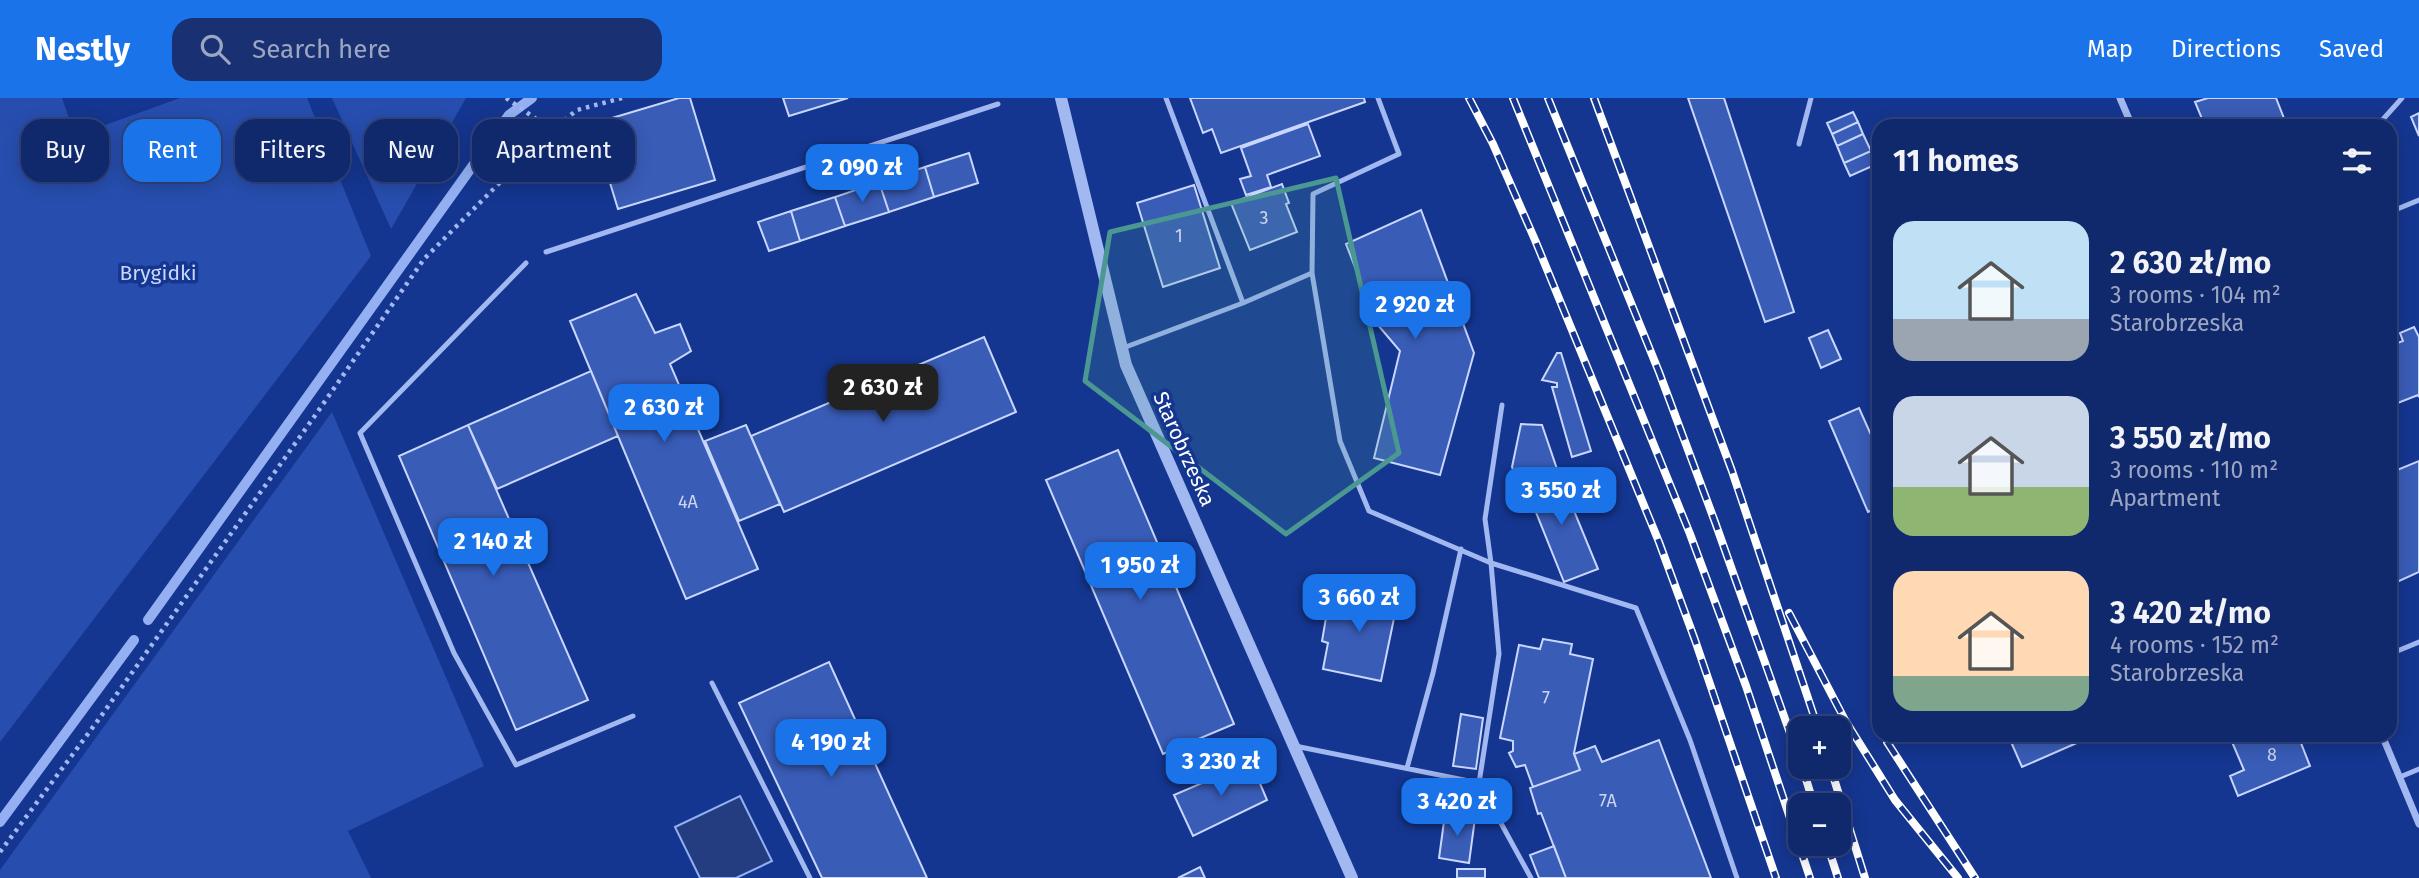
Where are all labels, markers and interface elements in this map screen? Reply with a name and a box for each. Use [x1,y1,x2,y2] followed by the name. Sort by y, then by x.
[172,18,662,81] search box
[35,29,130,69] text: Nestly
[196,30,234,68] icon: search
[252,34,391,65] text: Search here
[2087,35,2133,63] text: Map
[2171,35,2281,63] text: Directions
[2319,35,2384,63] text: Saved
[21,119,109,182] chip: Buy
[123,119,221,182] chip: Rent
[235,119,350,182] chip: Filters
[364,119,458,182] chip: New
[472,119,635,182] chip: Apartment
[2338,142,2376,180] icon: filters
[1893,143,2019,179] text: 11 homes
[790,144,934,204] pin: 2 090 zł
[822,153,902,181] text: 2 090 zł
[1260,207,1268,229] house number: 3
[1175,225,1183,247] house number: 1
[2110,245,2271,281] text: 2 630 zł/mo
[1949,249,2033,333] icon: home
[119,260,197,286] park label: Brygidki
[2110,281,2281,309] text: 3 rooms · 104 m²
[1343,282,1487,341] pin: 2 920 zł
[1375,290,1455,318] text: 2 920 zł
[2110,309,2244,337] text: Starobrzeska
[811,364,955,424] pin: 2 630 zł
[843,373,923,401] text: 2 630 zł
[592,384,736,444] pin: 2 630 zł
[1147,388,1221,510] street label: Starobrzeska
[624,393,704,421] text: 2 630 zł
[2110,420,2271,456] text: 3 550 zł/mo
[1949,424,2033,508] icon: home
[2110,456,2278,484] text: 3 rooms · 110 m²
[1489,468,1633,527] pin: 3 550 zł
[1521,476,1601,504] text: 3 550 zł
[2110,484,2220,512] text: Apartment
[678,491,699,513] house number: 4A
[421,518,565,578] pin: 2 140 zł
[454,527,532,555] text: 2 140 zł
[1068,542,1212,602] pin: 1 950 zł
[1101,551,1179,579] text: 1 950 zł
[1287,574,1431,634] pin: 3 660 zł
[1319,583,1399,611] text: 3 660 zł
[2110,595,2271,631] text: 3 420 zł/mo
[1949,599,2033,683] icon: home
[2110,631,2279,659] text: 4 rooms · 152 m²
[2110,659,2244,687] text: Starobrzeska
[1542,687,1550,709] house number: 7
[1788,716,1851,856] map controls
[1788,716,1851,779] button: +
[759,720,903,779] pin: 4 190 zł
[791,728,871,756] text: 4 190 zł
[1149,738,1293,798] pin: 3 230 zł
[2267,744,2277,766] house number: 8
[1182,747,1260,775] text: 3 230 zł
[1385,778,1529,838] pin: 3 420 zł
[1417,787,1497,815] text: 3 420 zł
[1599,790,1618,812] house number: 7A
[1788,793,1851,856] button: −

